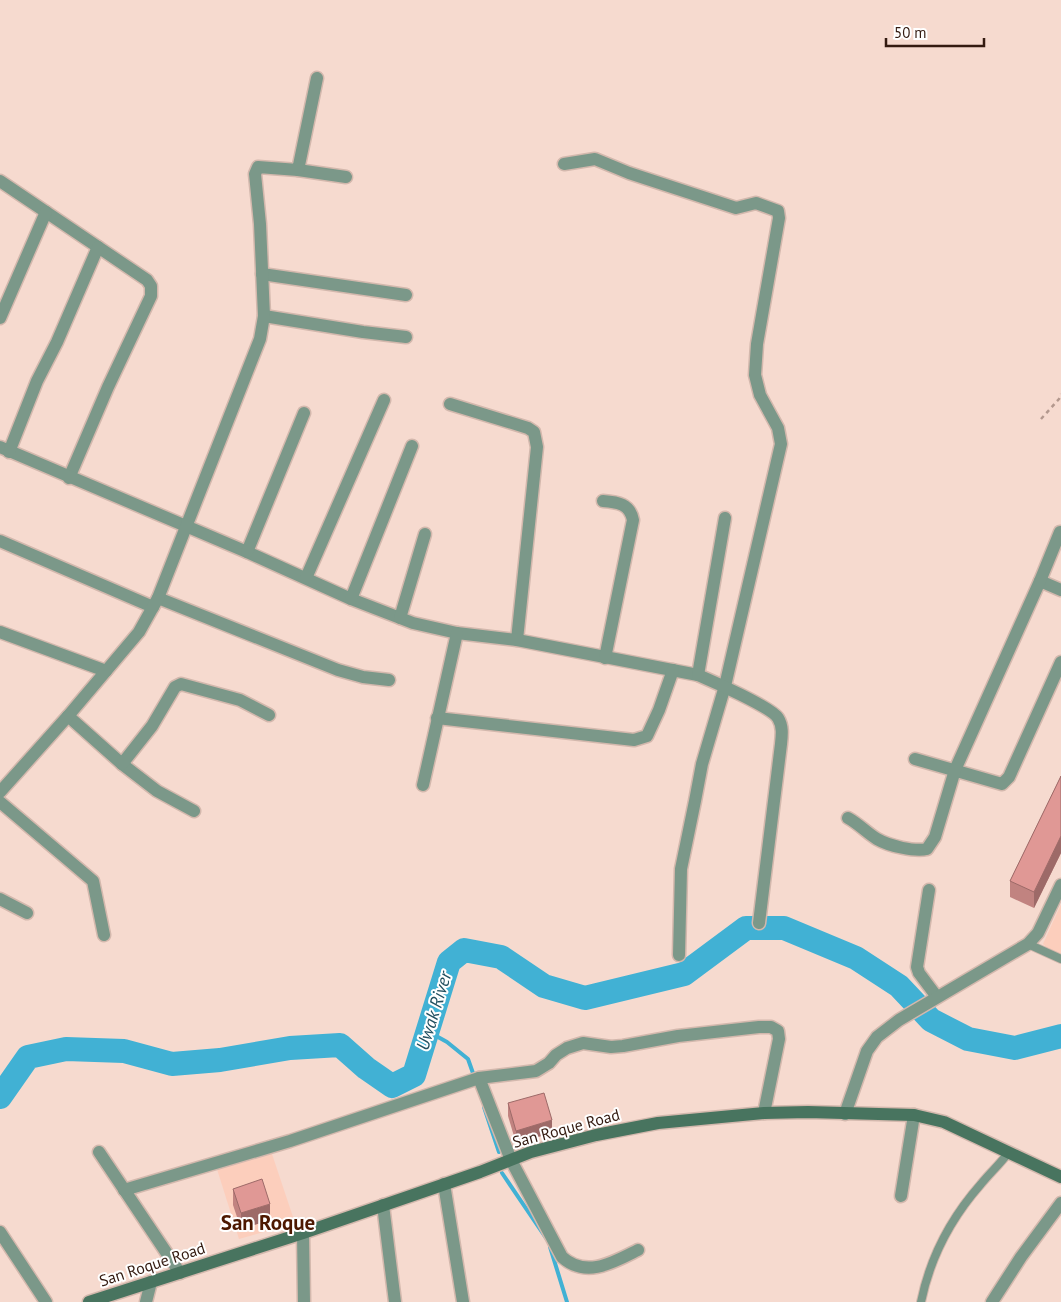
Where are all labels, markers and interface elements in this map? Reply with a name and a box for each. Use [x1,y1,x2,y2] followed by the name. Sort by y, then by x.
[886,15,984,47] scale bar
[894,23,927,42] text: 50 m
[411,968,457,1053] water label: Uwak River
[510,1104,622,1152] street label: San Roque Road
[221,1209,315,1236] district label: San Roque
[96,1237,208,1291] street label: San Roque Road

